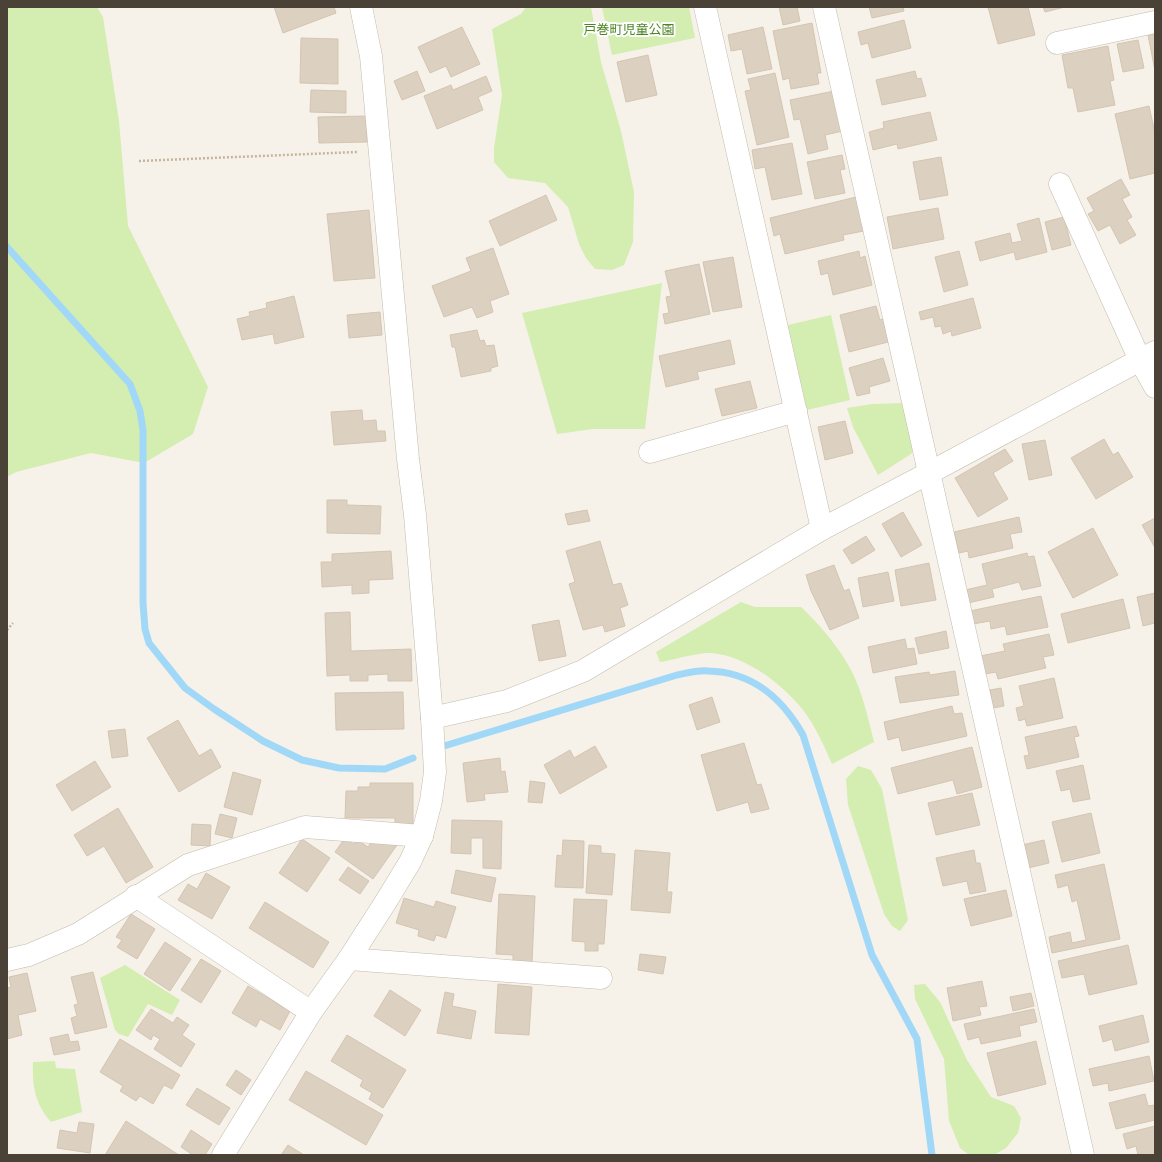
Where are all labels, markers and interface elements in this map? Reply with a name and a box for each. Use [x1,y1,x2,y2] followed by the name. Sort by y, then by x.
[583,21,675,37] park label: 戸巻町児童公園

